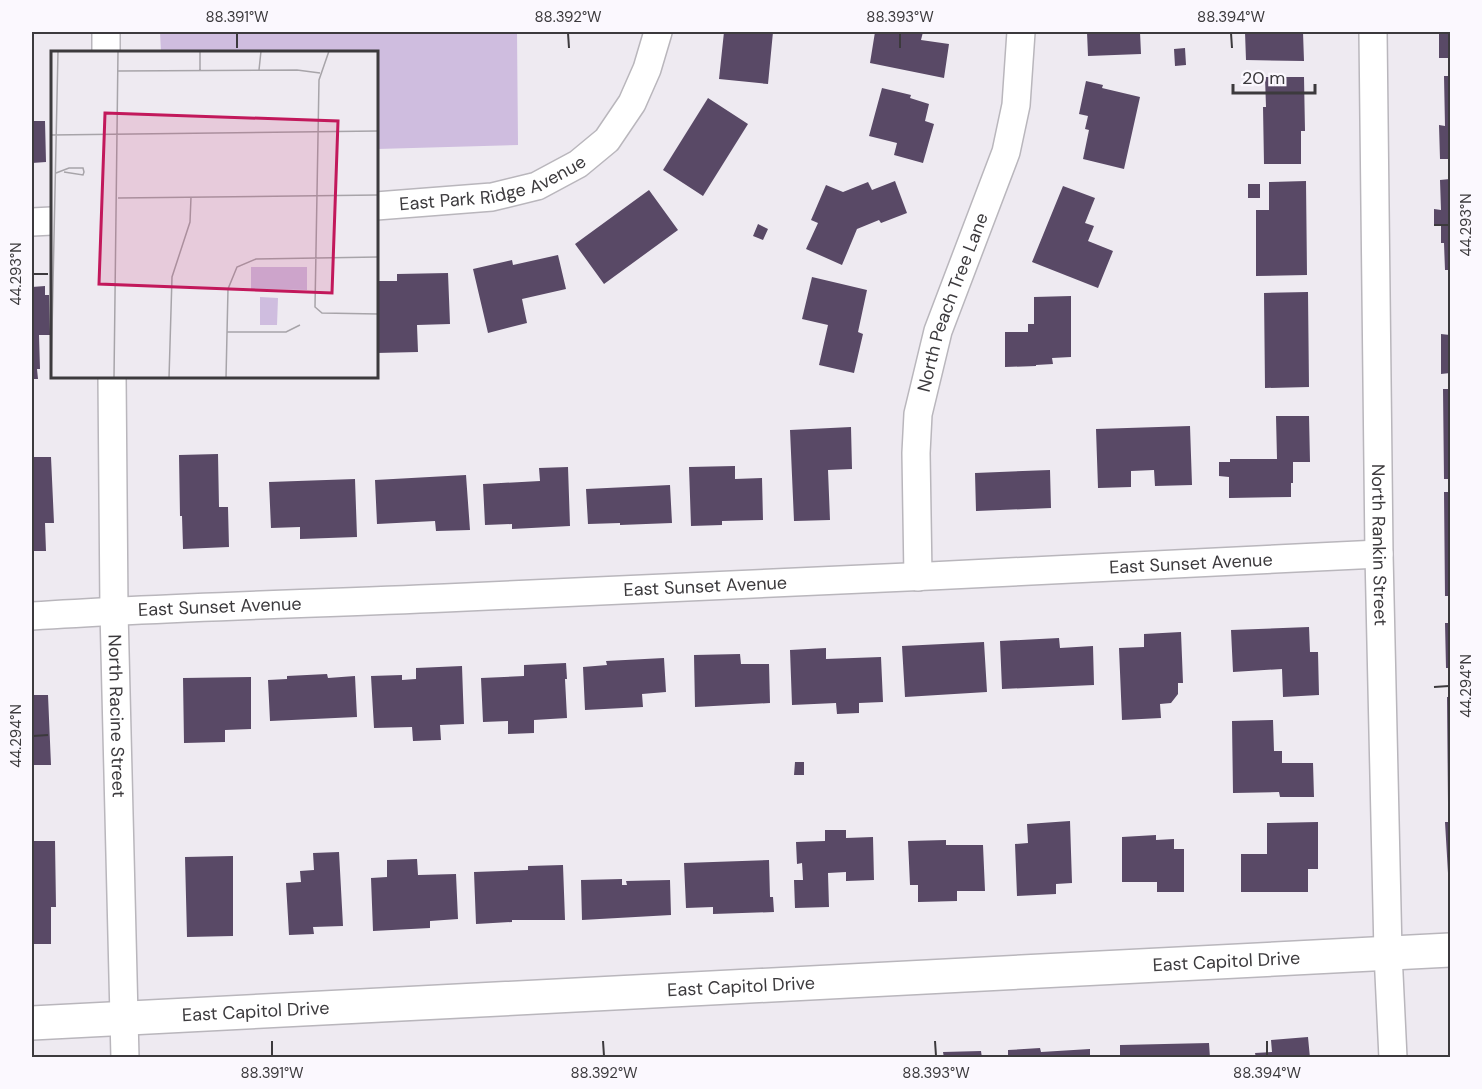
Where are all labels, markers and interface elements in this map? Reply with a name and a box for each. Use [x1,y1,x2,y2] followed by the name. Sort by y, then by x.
[205,7,269,27] text: 88.391°W
[534,7,602,27] text: 88.392°W
[866,7,934,27] text: 88.393°W
[1197,7,1265,27] text: 88.394°W
[51,51,378,378] inset map
[1233,57,1316,95] scale bar
[1242,66,1285,90] text: 20 m
[398,150,591,216] street label: East Park Ridge Avenue
[1456,193,1476,257] text: 44.293°N
[912,209,994,395] street label: North Peach Tree Lane
[6,242,26,306] text: 44.293°N
[1366,464,1393,626] street label: North Rankin Street
[1109,547,1273,579] street label: East Sunset Avenue
[623,571,788,602] street label: East Sunset Avenue
[137,592,302,622] street label: East Sunset Avenue
[103,634,131,798] street label: North Racine Street
[1456,654,1476,718] text: 44.294°N
[6,704,26,768] text: 44.294°N
[1152,946,1301,977] street label: East Capitol Drive
[667,971,815,1002] street label: East Capitol Drive
[181,996,330,1027] street label: East Capitol Drive
[240,1063,304,1083] text: 88.391°W
[570,1063,638,1083] text: 88.392°W
[902,1063,970,1083] text: 88.393°W
[1233,1063,1301,1083] text: 88.394°W

